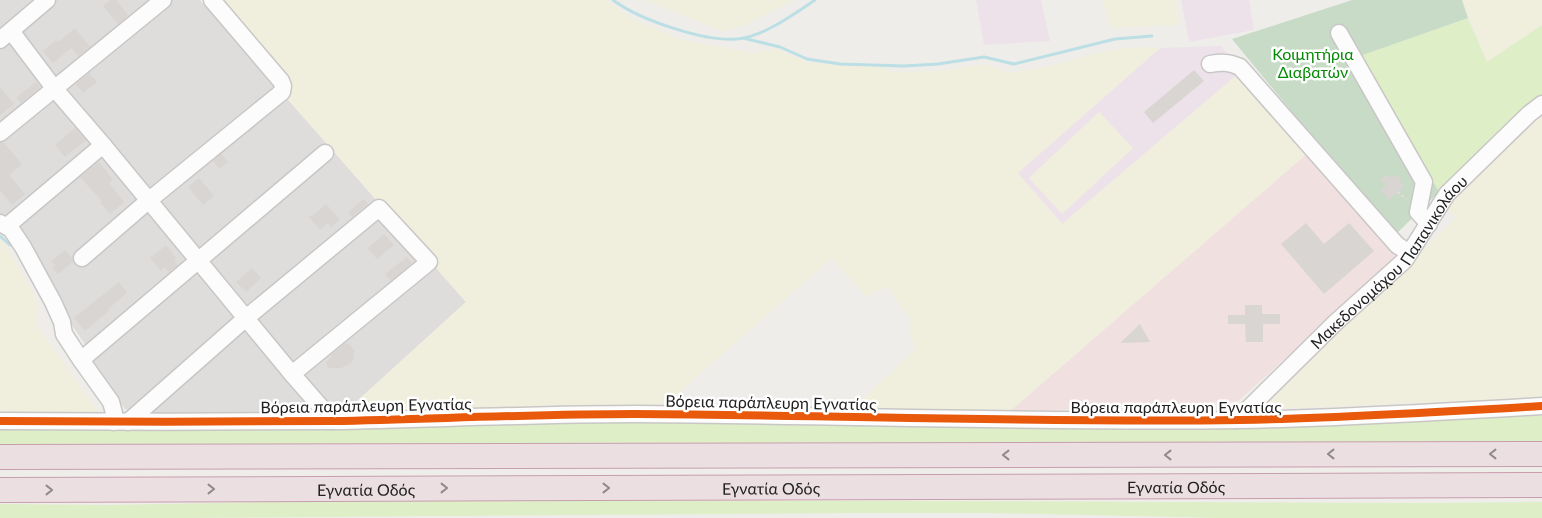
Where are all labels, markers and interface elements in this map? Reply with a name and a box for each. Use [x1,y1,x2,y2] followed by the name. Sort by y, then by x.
[1272,44,1354,81] park label: Κοιμητήρια Διαβατών
[1306,171,1470,352] street label: Μακεδονομάχου Παπανικολάου
[665,391,877,413] street label: Βόρεια παράπλευρη Εγνατίας
[260,394,472,416] street label: Βόρεια παράπλευρη Εγνατίας
[1070,397,1282,416] street label: Βόρεια παράπλευρη Εγνατίας
[1327,449,1334,459] one-way arrow
[1489,449,1497,459] one-way arrow
[1002,450,1010,460] one-way arrow
[1164,450,1172,460] one-way arrow
[1127,477,1226,496] street label: Εγνατία Οδός
[722,478,821,497] street label: Εγνατία Οδός
[317,479,416,498] street label: Εγνατία Οδός
[440,483,448,493] one-way arrow
[602,483,610,493] one-way arrow
[208,484,215,494] one-way arrow
[45,485,53,495] one-way arrow

